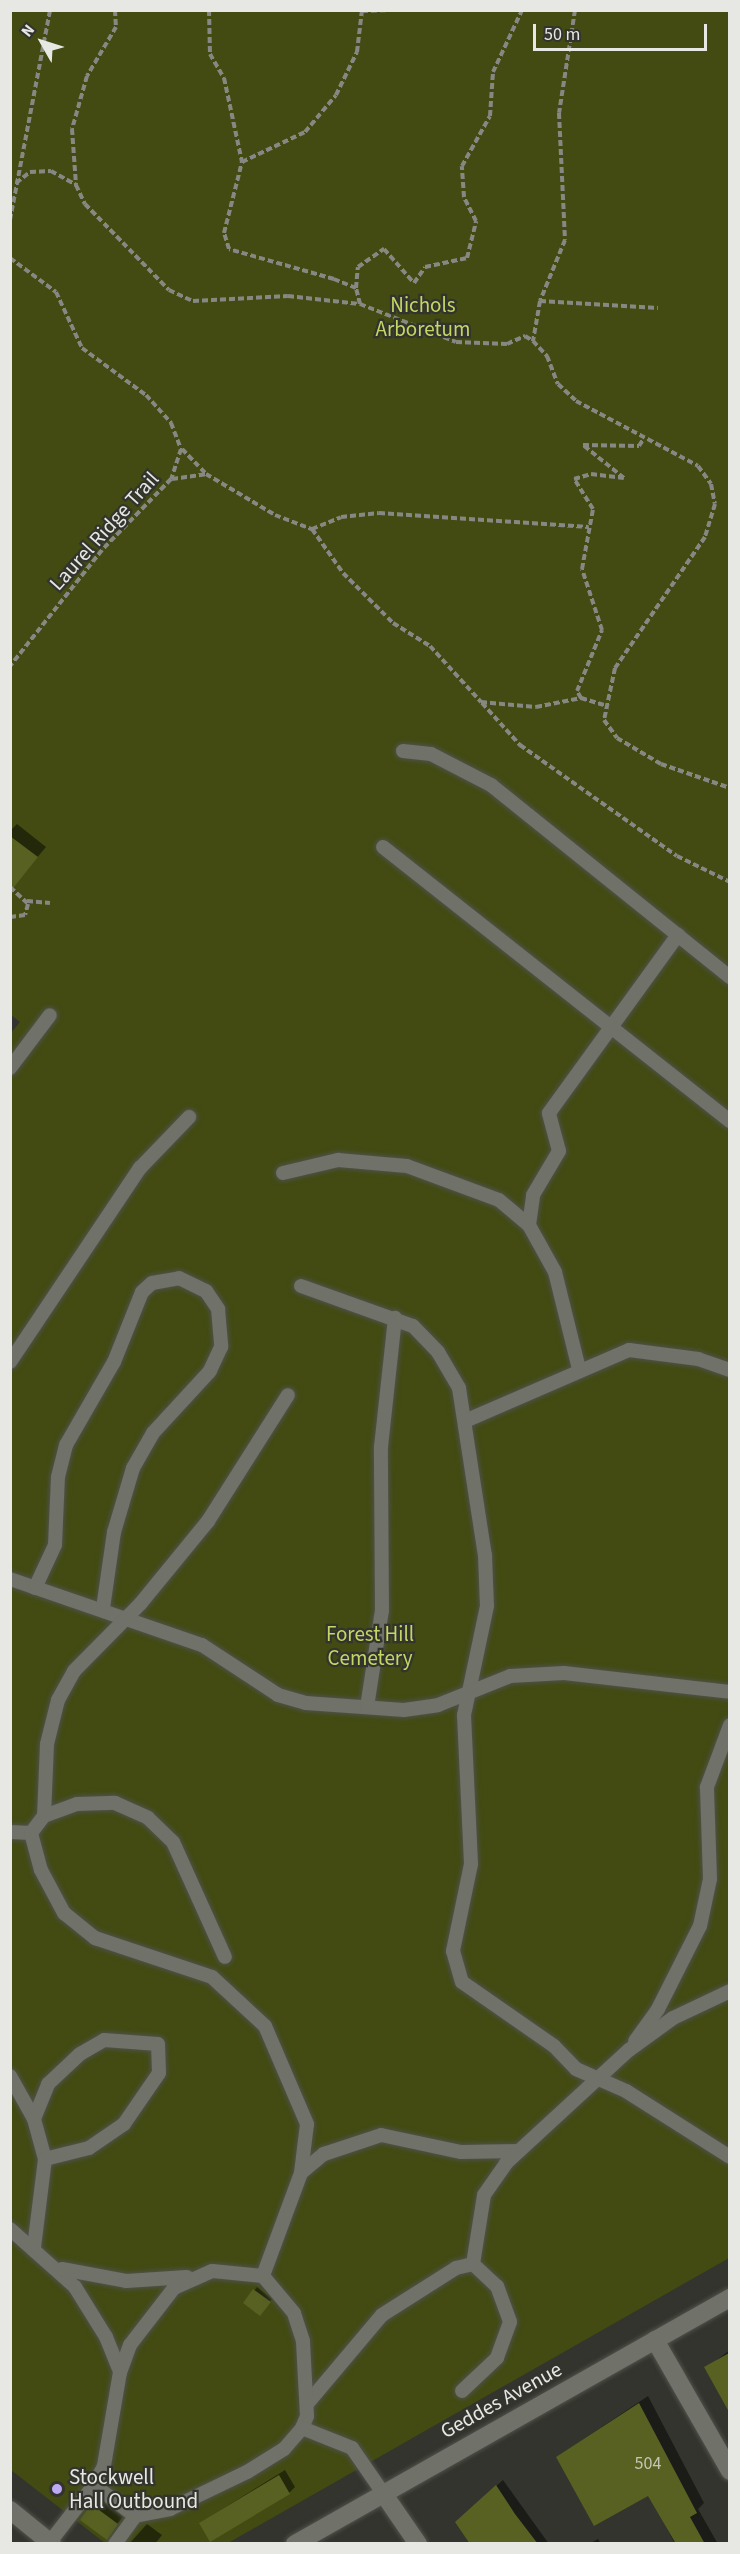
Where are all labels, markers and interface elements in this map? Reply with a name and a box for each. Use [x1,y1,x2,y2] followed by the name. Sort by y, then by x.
[12,12,72,72] north arrow
[536,12,710,50] scale bar
[16,20,40,42] text: N
[544,22,580,47] text: 50 m
[376,292,470,342] park label: Nichols Arboretum
[44,466,164,596] street label: Laurel Ridge Trail
[326,1621,414,1671] park label: Forest Hill Cemetery
[436,2356,566,2444] street label: Geddes Avenue
[635,2453,661,2475] house number: 504
[69,2464,198,2514] place label: Stockwell Hall Outbound
[50,2482,64,2496] marker: Stockwell Hall Outbound

